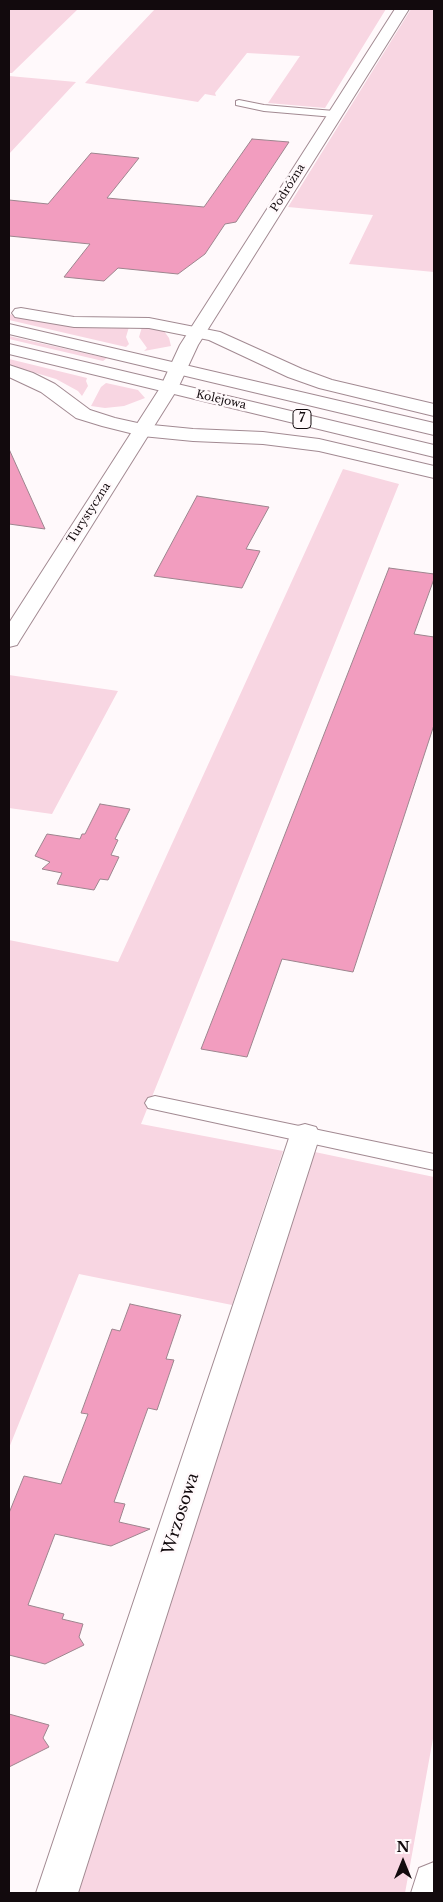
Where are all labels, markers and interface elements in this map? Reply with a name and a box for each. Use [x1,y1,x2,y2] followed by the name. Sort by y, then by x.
[268,162,308,214] street label: Podróżna
[195,388,247,412] street label: Kolejowa
[293,409,311,428] road number: 7
[65,480,113,546] street label: Turystyczna
[159,1471,203,1557] street label: Wrzosowa
[378,1837,428,1887] north arrow
[396,1838,410,1856] text: N

